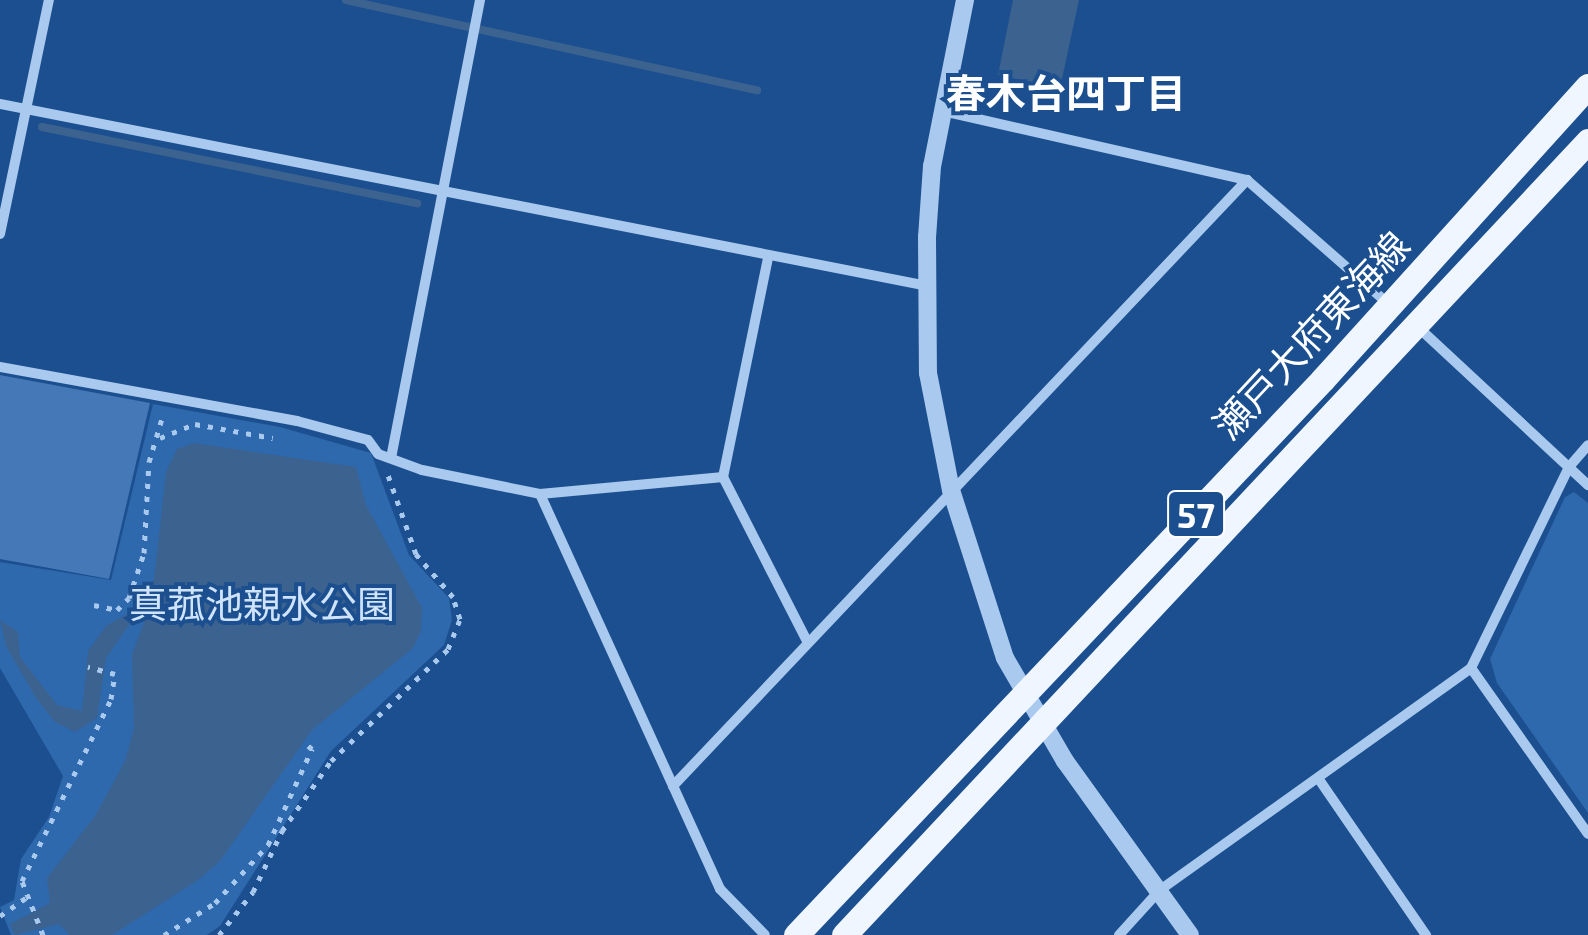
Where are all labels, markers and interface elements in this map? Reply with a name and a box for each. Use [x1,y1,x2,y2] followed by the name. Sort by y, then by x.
[946,68,1186,116] district label: 春木台四丁目
[1204,222,1418,448] street label: 瀬戸大府東海線
[1166,484,1226,544] road number: 57
[129,581,395,627] park label: 真菰池親水公園

